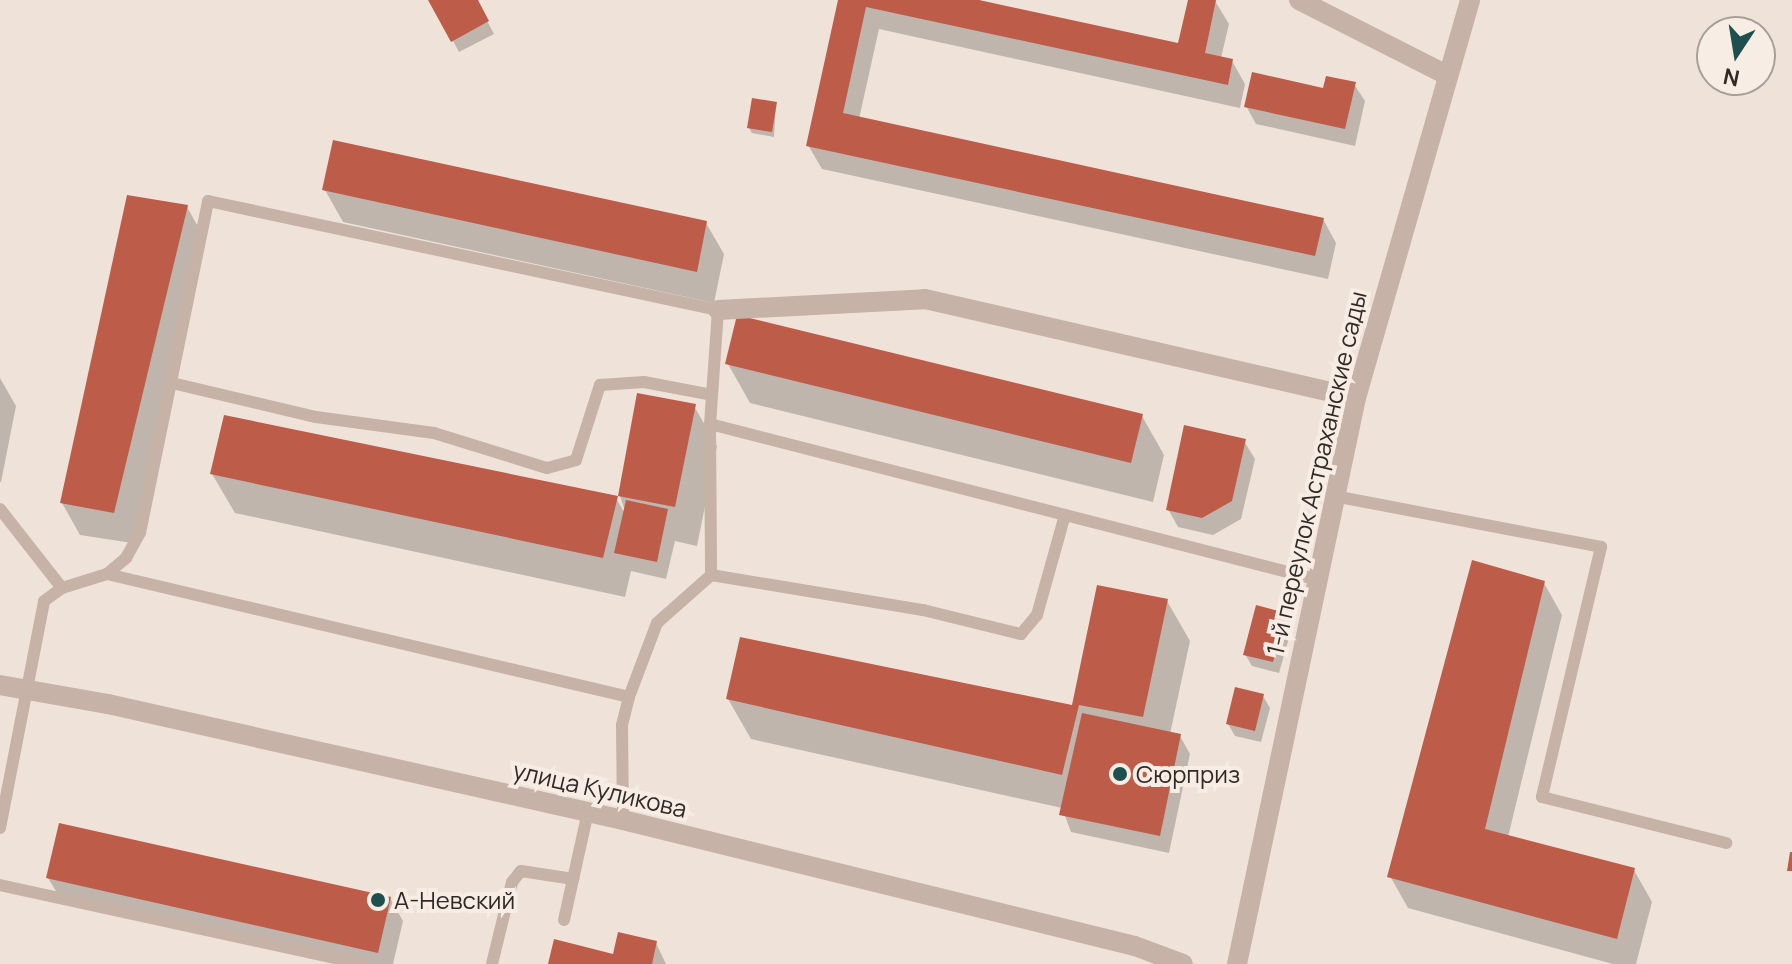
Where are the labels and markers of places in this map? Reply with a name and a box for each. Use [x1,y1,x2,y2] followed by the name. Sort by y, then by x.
[1136,760,1240,788] place label: Сюрприз
[1111,765,1129,783] marker: Сюрприз
[394,886,515,914] place label: А-Невский
[369,891,387,909] marker: А-Невский

